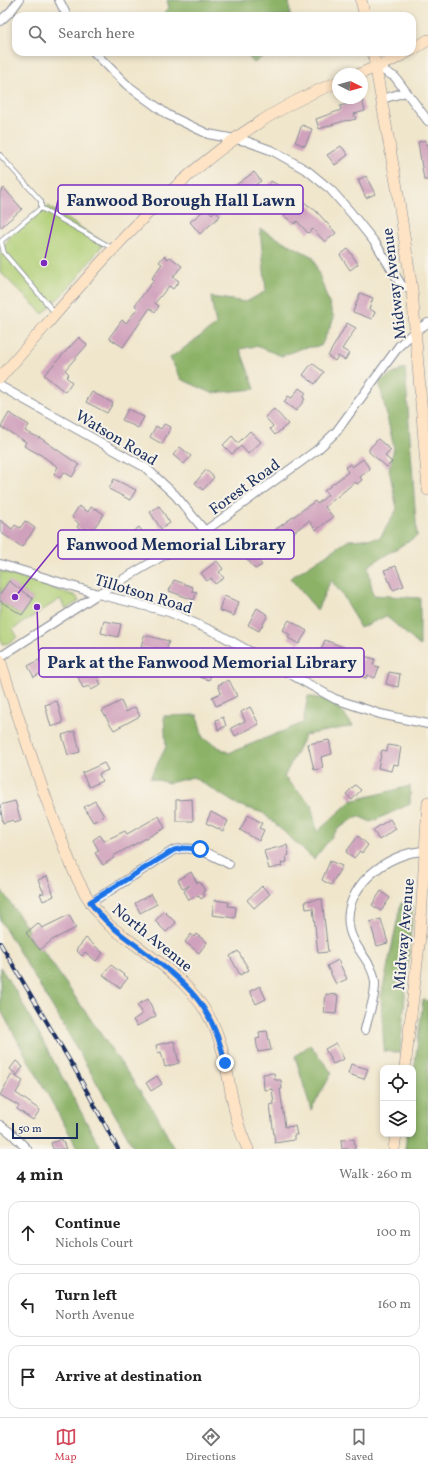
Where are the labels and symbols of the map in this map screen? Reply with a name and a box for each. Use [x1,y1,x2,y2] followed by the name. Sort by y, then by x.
[332,68,368,104] north arrow
[58,185,303,214] callout: Fanwood Borough Hall Lawn
[66,190,296,213] text: Fanwood Borough Hall Lawn
[377,227,413,341] street label: Midway Avenue
[71,405,161,472] street label: Watson Road
[205,454,285,521] street label: Forest Road
[58,530,294,559] callout: Fanwood Memorial Library
[66,534,286,557] text: Fanwood Memorial Library
[92,570,195,620] street label: Tillotson Road
[39,648,364,677] callout: Park at the Fanwood Memorial Library
[47,652,357,675] text: Park at the Fanwood Memorial Library
[191,840,209,858] route start
[389,877,421,991] street label: Midway Avenue
[107,899,197,978] street label: North Avenue
[216,1054,234,1072] route end
[12,1121,78,1140] scale bar

